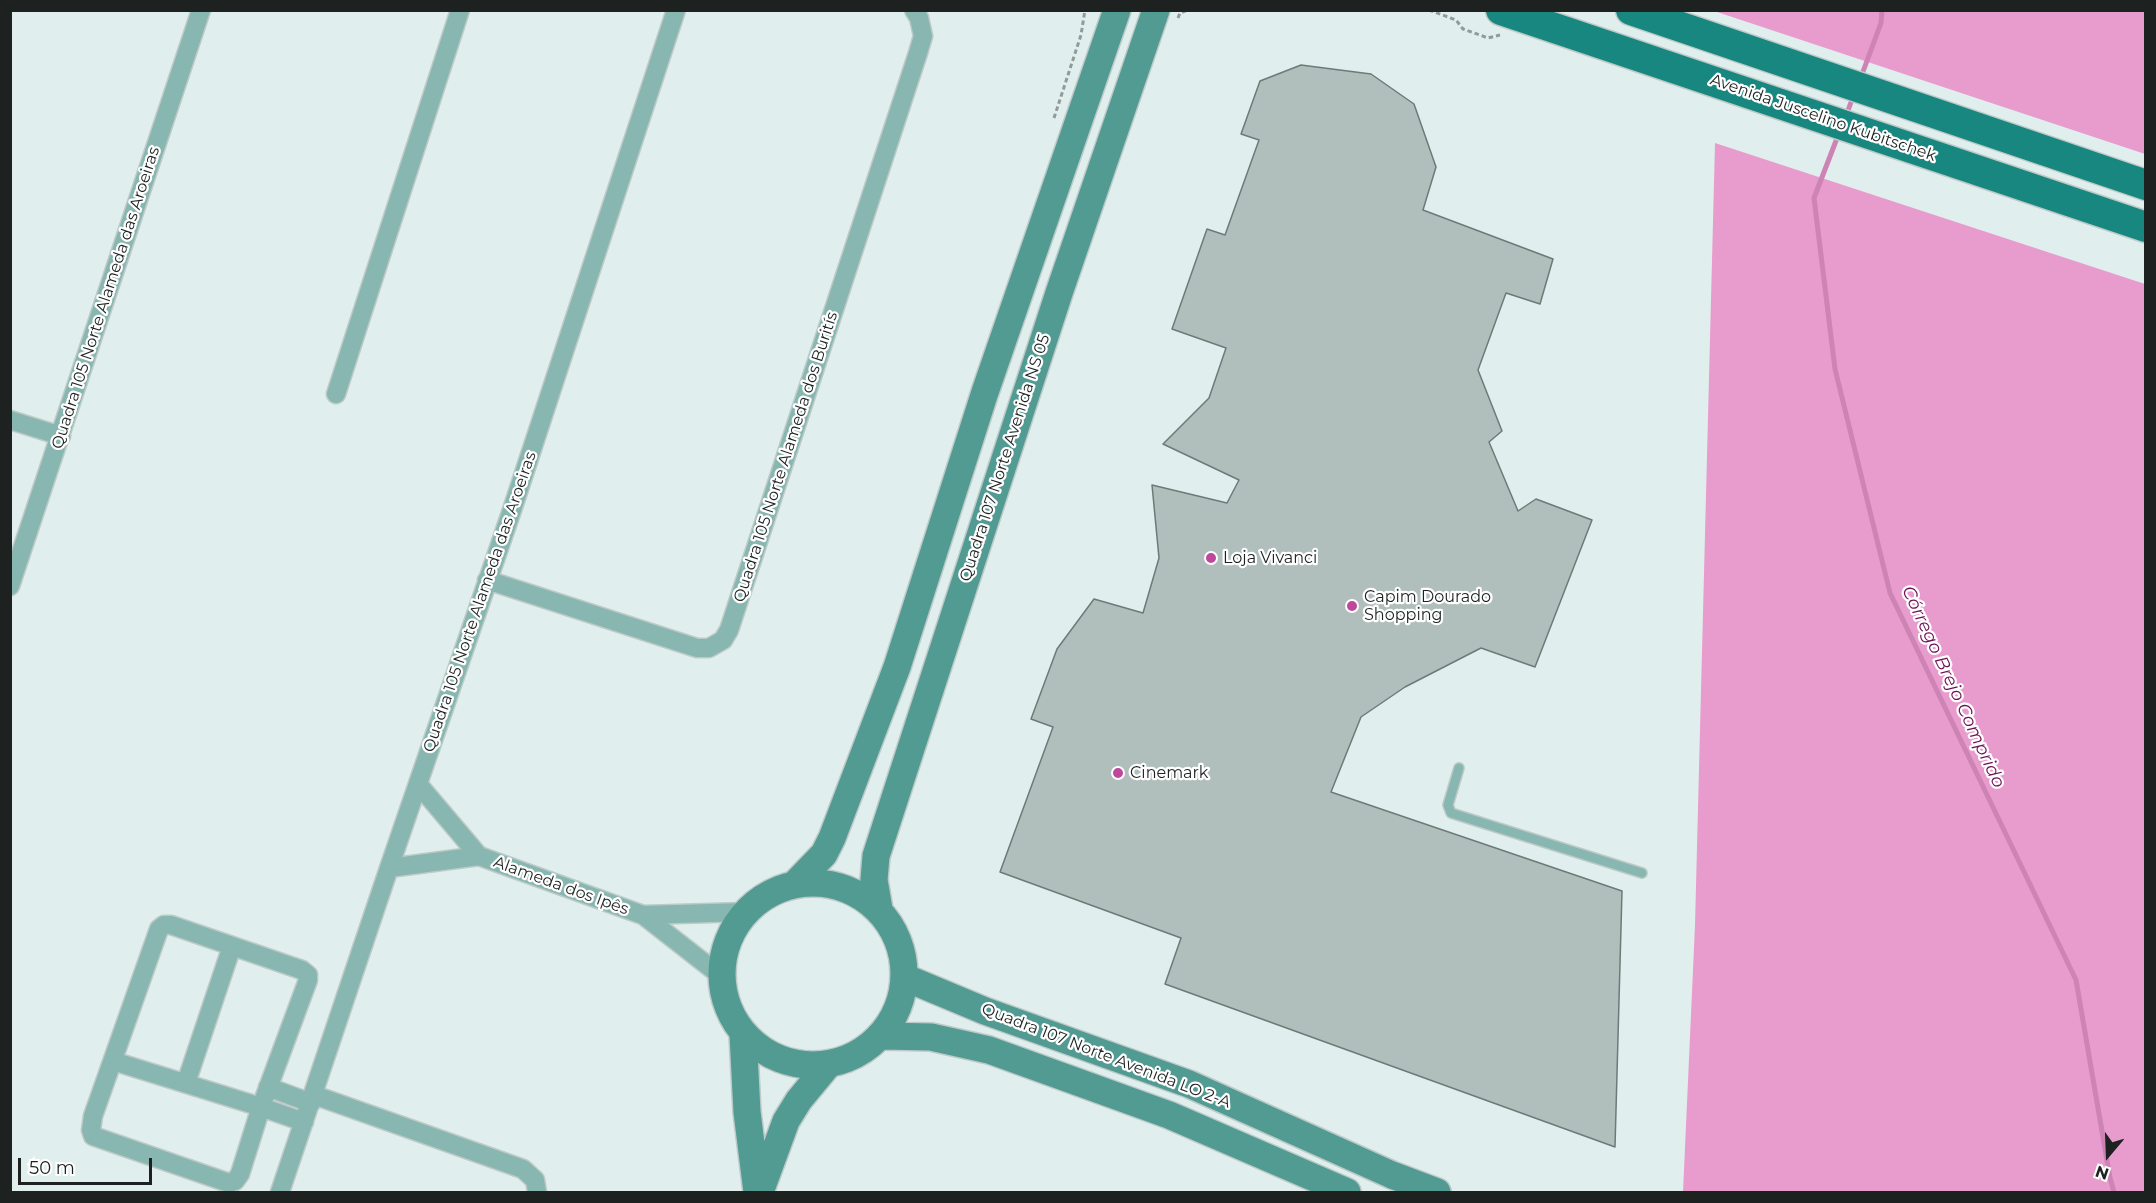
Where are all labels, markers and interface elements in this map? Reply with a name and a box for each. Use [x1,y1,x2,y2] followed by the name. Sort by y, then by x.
[1708,70,1938,166] street label: Avenida Juscelino Kubitschek
[48,145,164,451] street label: Quadra 105 Norte Alameda das Aroeiras
[730,309,842,605] street label: Quadra 105 Norte Alameda dos Buritís
[956,332,1054,584] street label: Quadra 107 Norte Avenida NS 05
[419,449,541,755] street label: Quadra 105 Norte Alameda das Aroeiras
[1223,548,1317,568] place label: Loja Vivanci
[1204,551,1218,565] marker: Loja Vivanci
[1897,583,2009,791] water label: Córrego Brejo Comprido
[1364,587,1491,625] place label: Capim Dourado Shopping
[1345,599,1359,613] marker: Capim Dourado Shopping
[1130,763,1208,783] place label: Cinemark
[1111,766,1125,780] marker: Cinemark
[491,853,631,919] street label: Alameda dos Ipês
[979,999,1233,1113] street label: Quadra 107 Norte Avenida LO 2-A
[2078,1125,2138,1185] north arrow
[21,1146,154,1184] scale bar
[29,1157,75,1179] text: 50 m
[2093,1161,2111,1184] text: N

